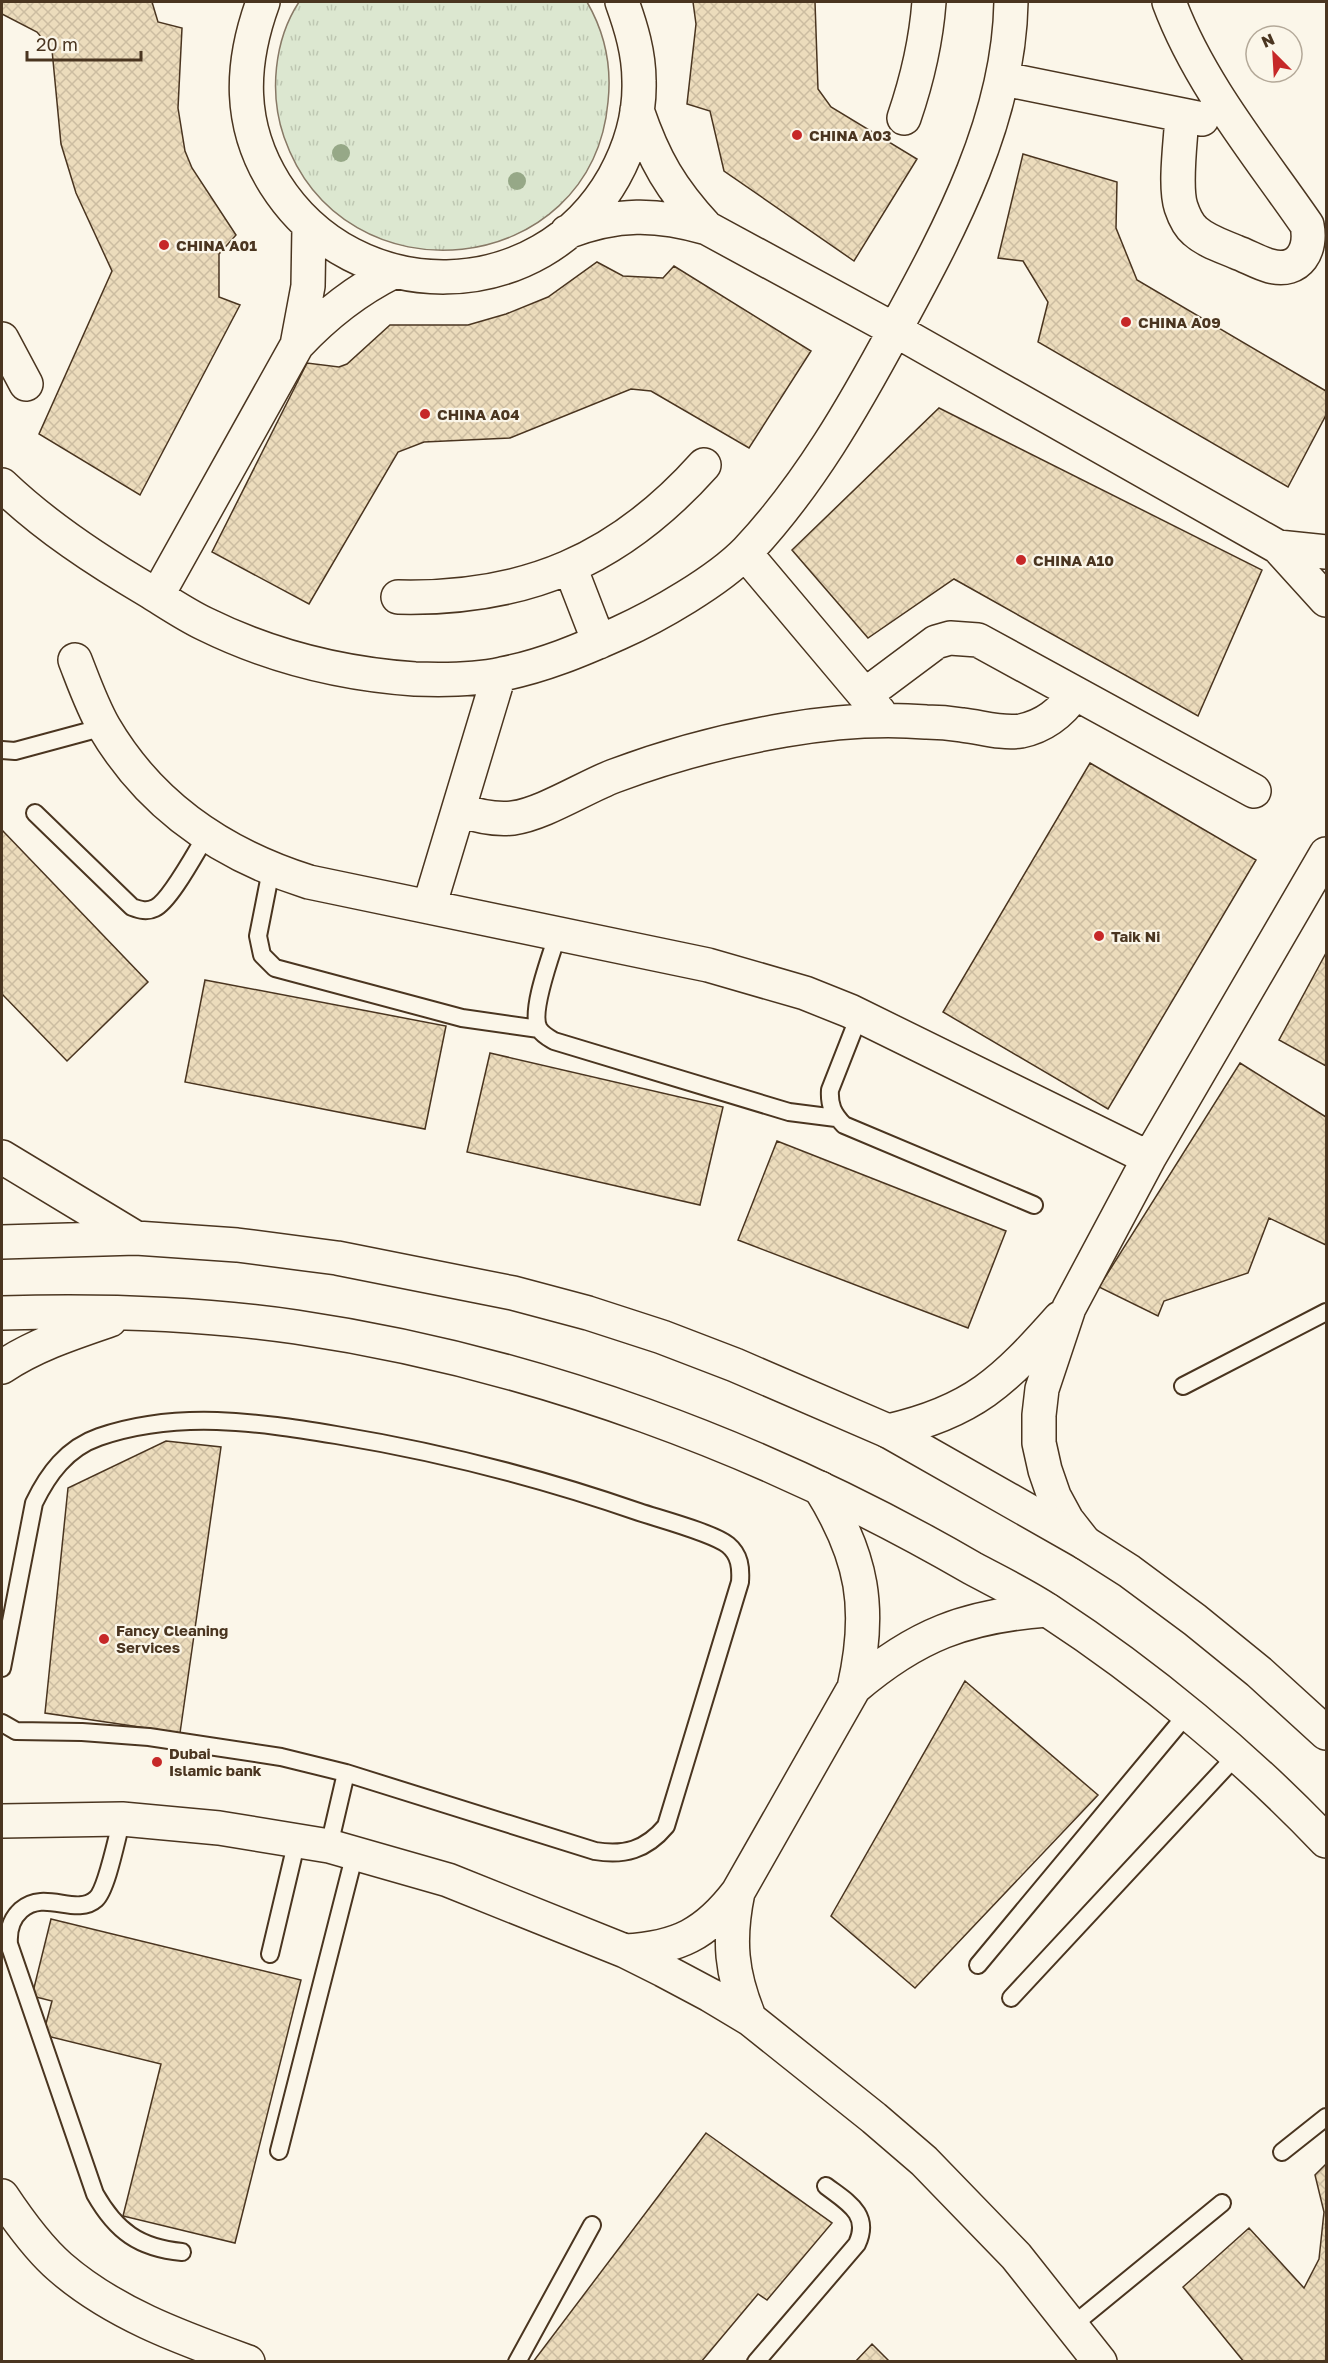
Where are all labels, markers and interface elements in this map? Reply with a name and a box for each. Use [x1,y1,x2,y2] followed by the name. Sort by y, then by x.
[27,24,141,62] scale bar
[1244,24,1304,84] north arrow
[1258,29,1278,52] text: N
[36,33,78,55] text: 20 m
[809,126,892,144] place label: CHINA A03
[790,128,804,142] marker: CHINA A03
[176,236,257,254] place label: CHINA A01
[157,238,171,252] marker: CHINA A01
[1138,313,1221,331] place label: CHINA A09
[1119,315,1133,329] marker: CHINA A09
[437,405,520,423] place label: CHINA A04
[418,407,432,421] marker: CHINA A04
[1033,551,1114,569] place label: CHINA A10
[1014,553,1028,567] marker: CHINA A10
[1111,927,1160,945] place label: Taik Ni
[1092,929,1106,943] marker: Taik Ni
[116,1621,228,1656] place label: Fancy Cleaning Services
[97,1632,111,1646] marker: Fancy Cleaning Services
[169,1744,262,1779] place label: Dubai Islamic bank
[150,1755,164,1769] marker: Dubai Islamic bank

